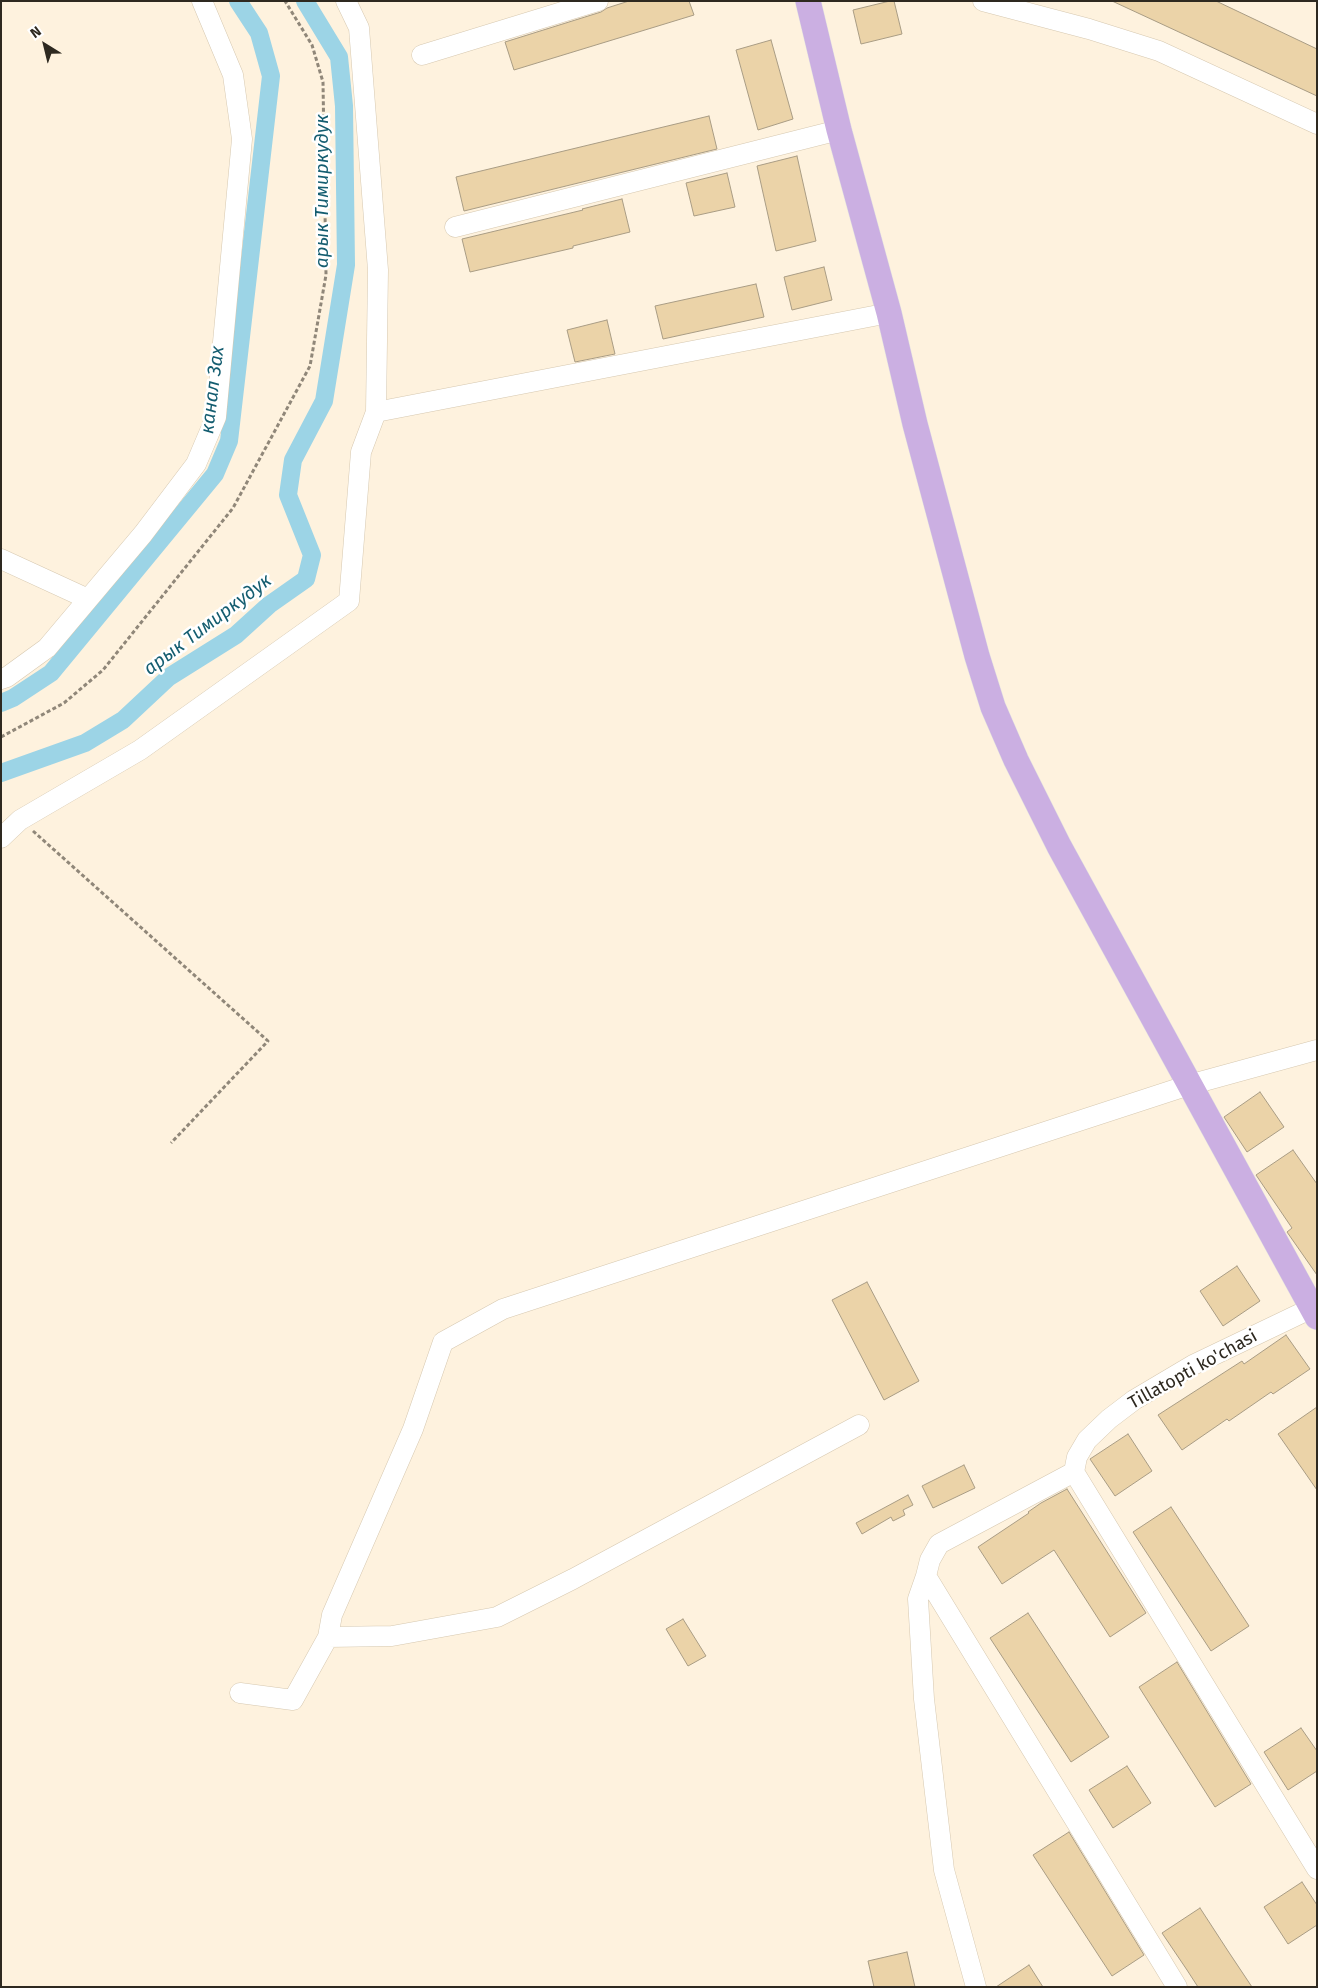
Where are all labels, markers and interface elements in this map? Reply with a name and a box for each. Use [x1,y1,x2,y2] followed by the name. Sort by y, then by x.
[20,20,70,70] north arrow
[27,23,45,42] text: N
[312,114,334,268] water label: арык Тимиркудук
[196,345,230,435] water label: канал Зах
[139,569,277,681] water label: арык Тимиркудук
[1125,1326,1261,1414] street label: Tillatopti ko'chasi

